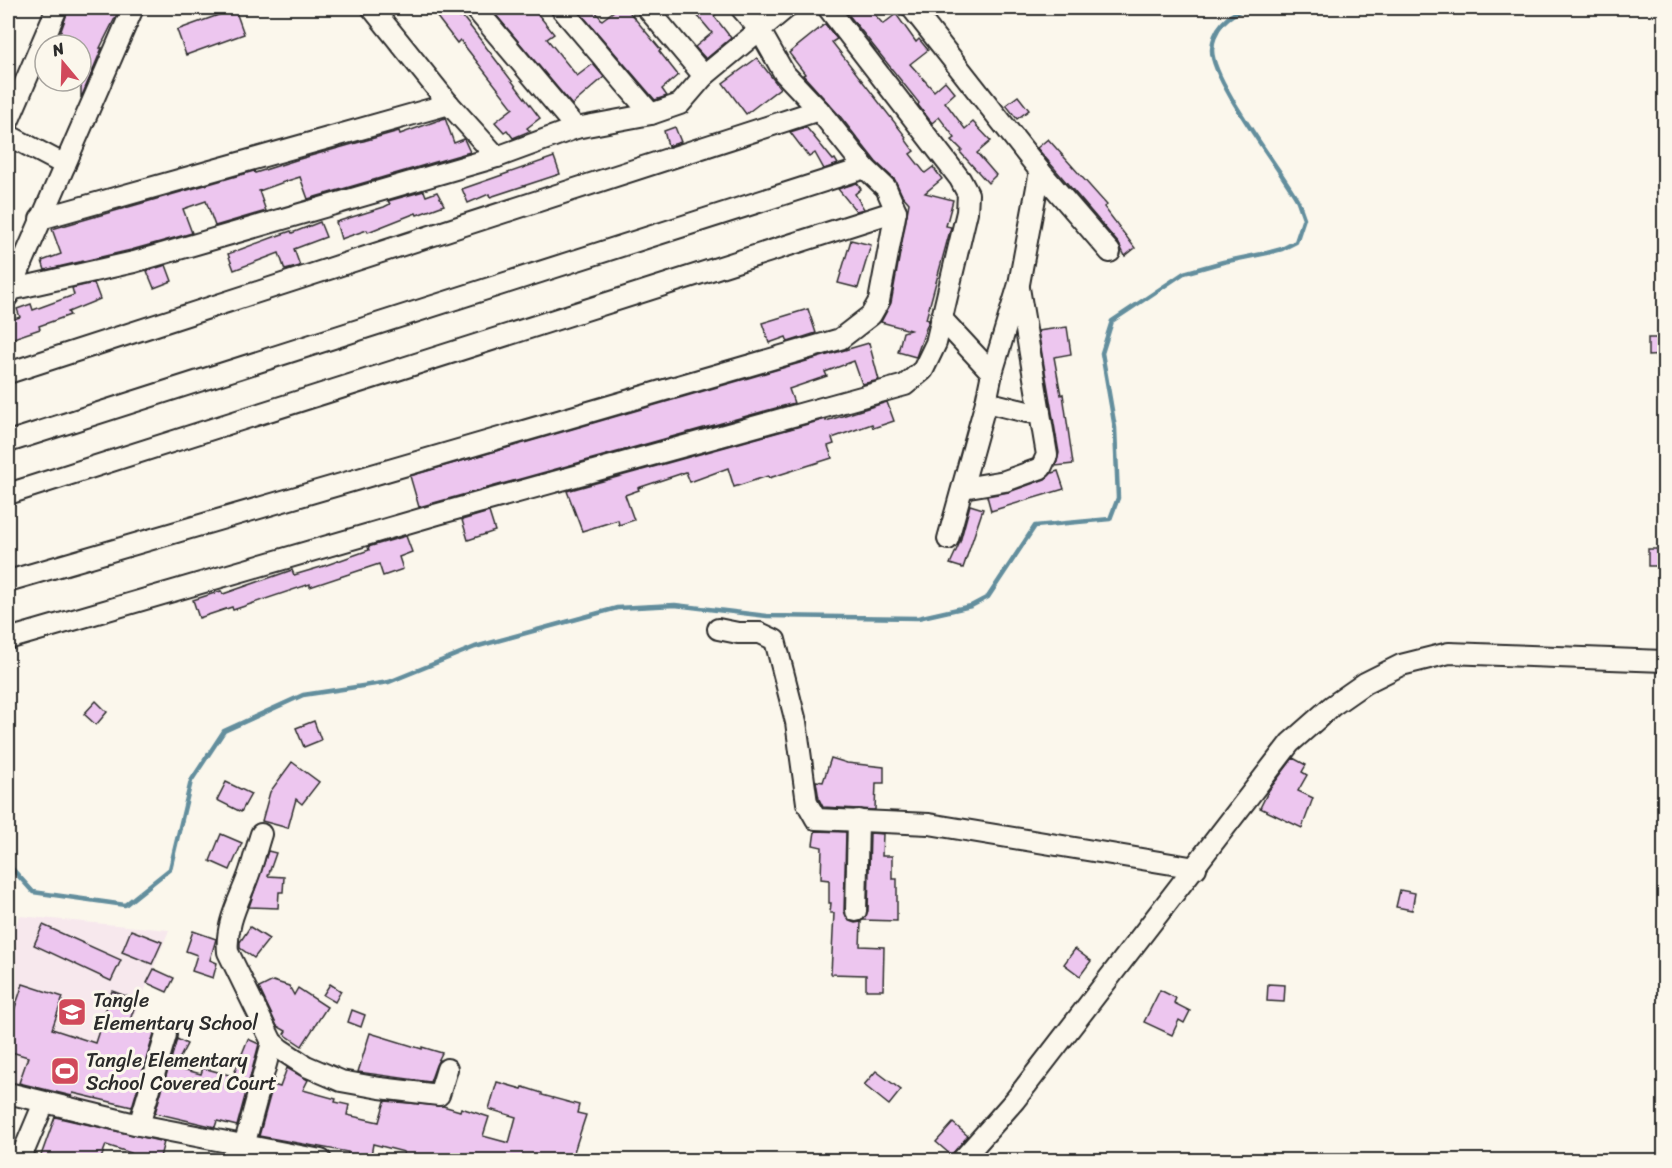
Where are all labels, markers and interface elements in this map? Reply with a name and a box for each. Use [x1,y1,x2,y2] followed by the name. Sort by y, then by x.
[33,33,93,93] north arrow
[47,33,69,65] text: N
[93,983,258,1041] place label: Tangle Elementary School
[56,996,88,1028] school or university icon: Tangle Elementary School
[86,1043,277,1101] place label: Tangle Elementary School Covered Court
[49,1055,81,1087] sports icon: Tangle Elementary School Covered Court

